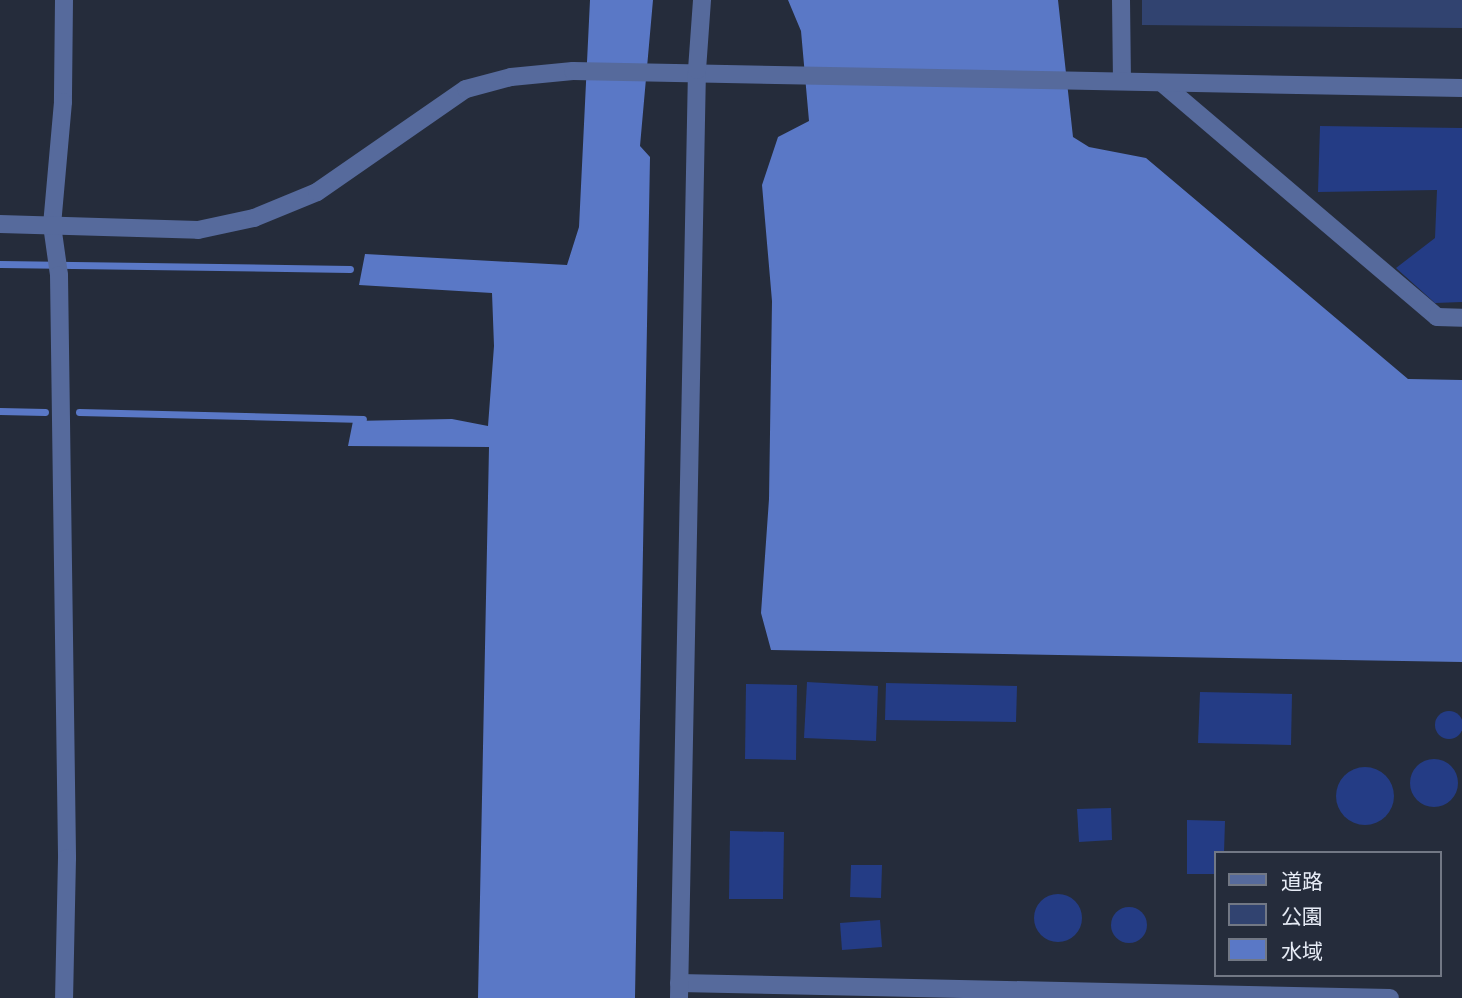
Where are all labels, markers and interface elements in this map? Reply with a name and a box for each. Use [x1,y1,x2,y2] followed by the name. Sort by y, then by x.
[1214,851,1441,977] legend
[1281,869,1323,895] text: 道路
[1281,904,1323,930] text: 公園
[1281,939,1323,965] text: 水域

